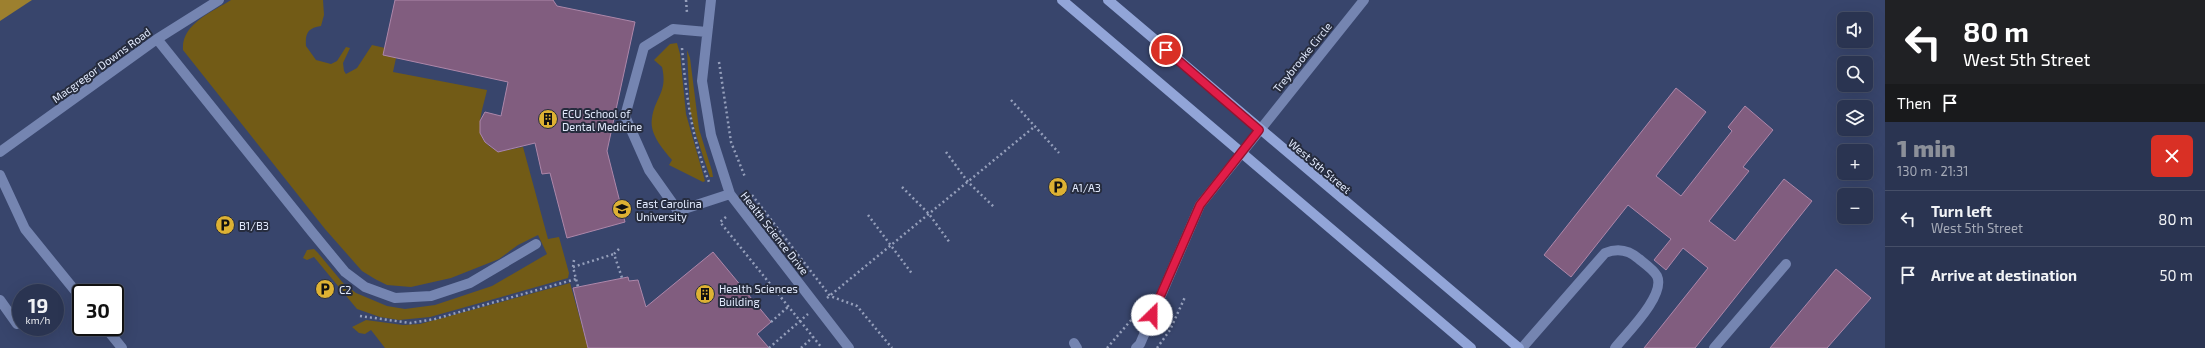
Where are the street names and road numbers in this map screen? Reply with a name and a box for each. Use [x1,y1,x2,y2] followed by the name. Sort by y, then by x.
[1270,19,1334,95] street label: Treybrooke Circle
[49,25,153,105] street label: Macgregor Downs Road
[1286,136,1354,196] street label: West 5th Street
[739,189,812,277] street label: Health Science Drive

